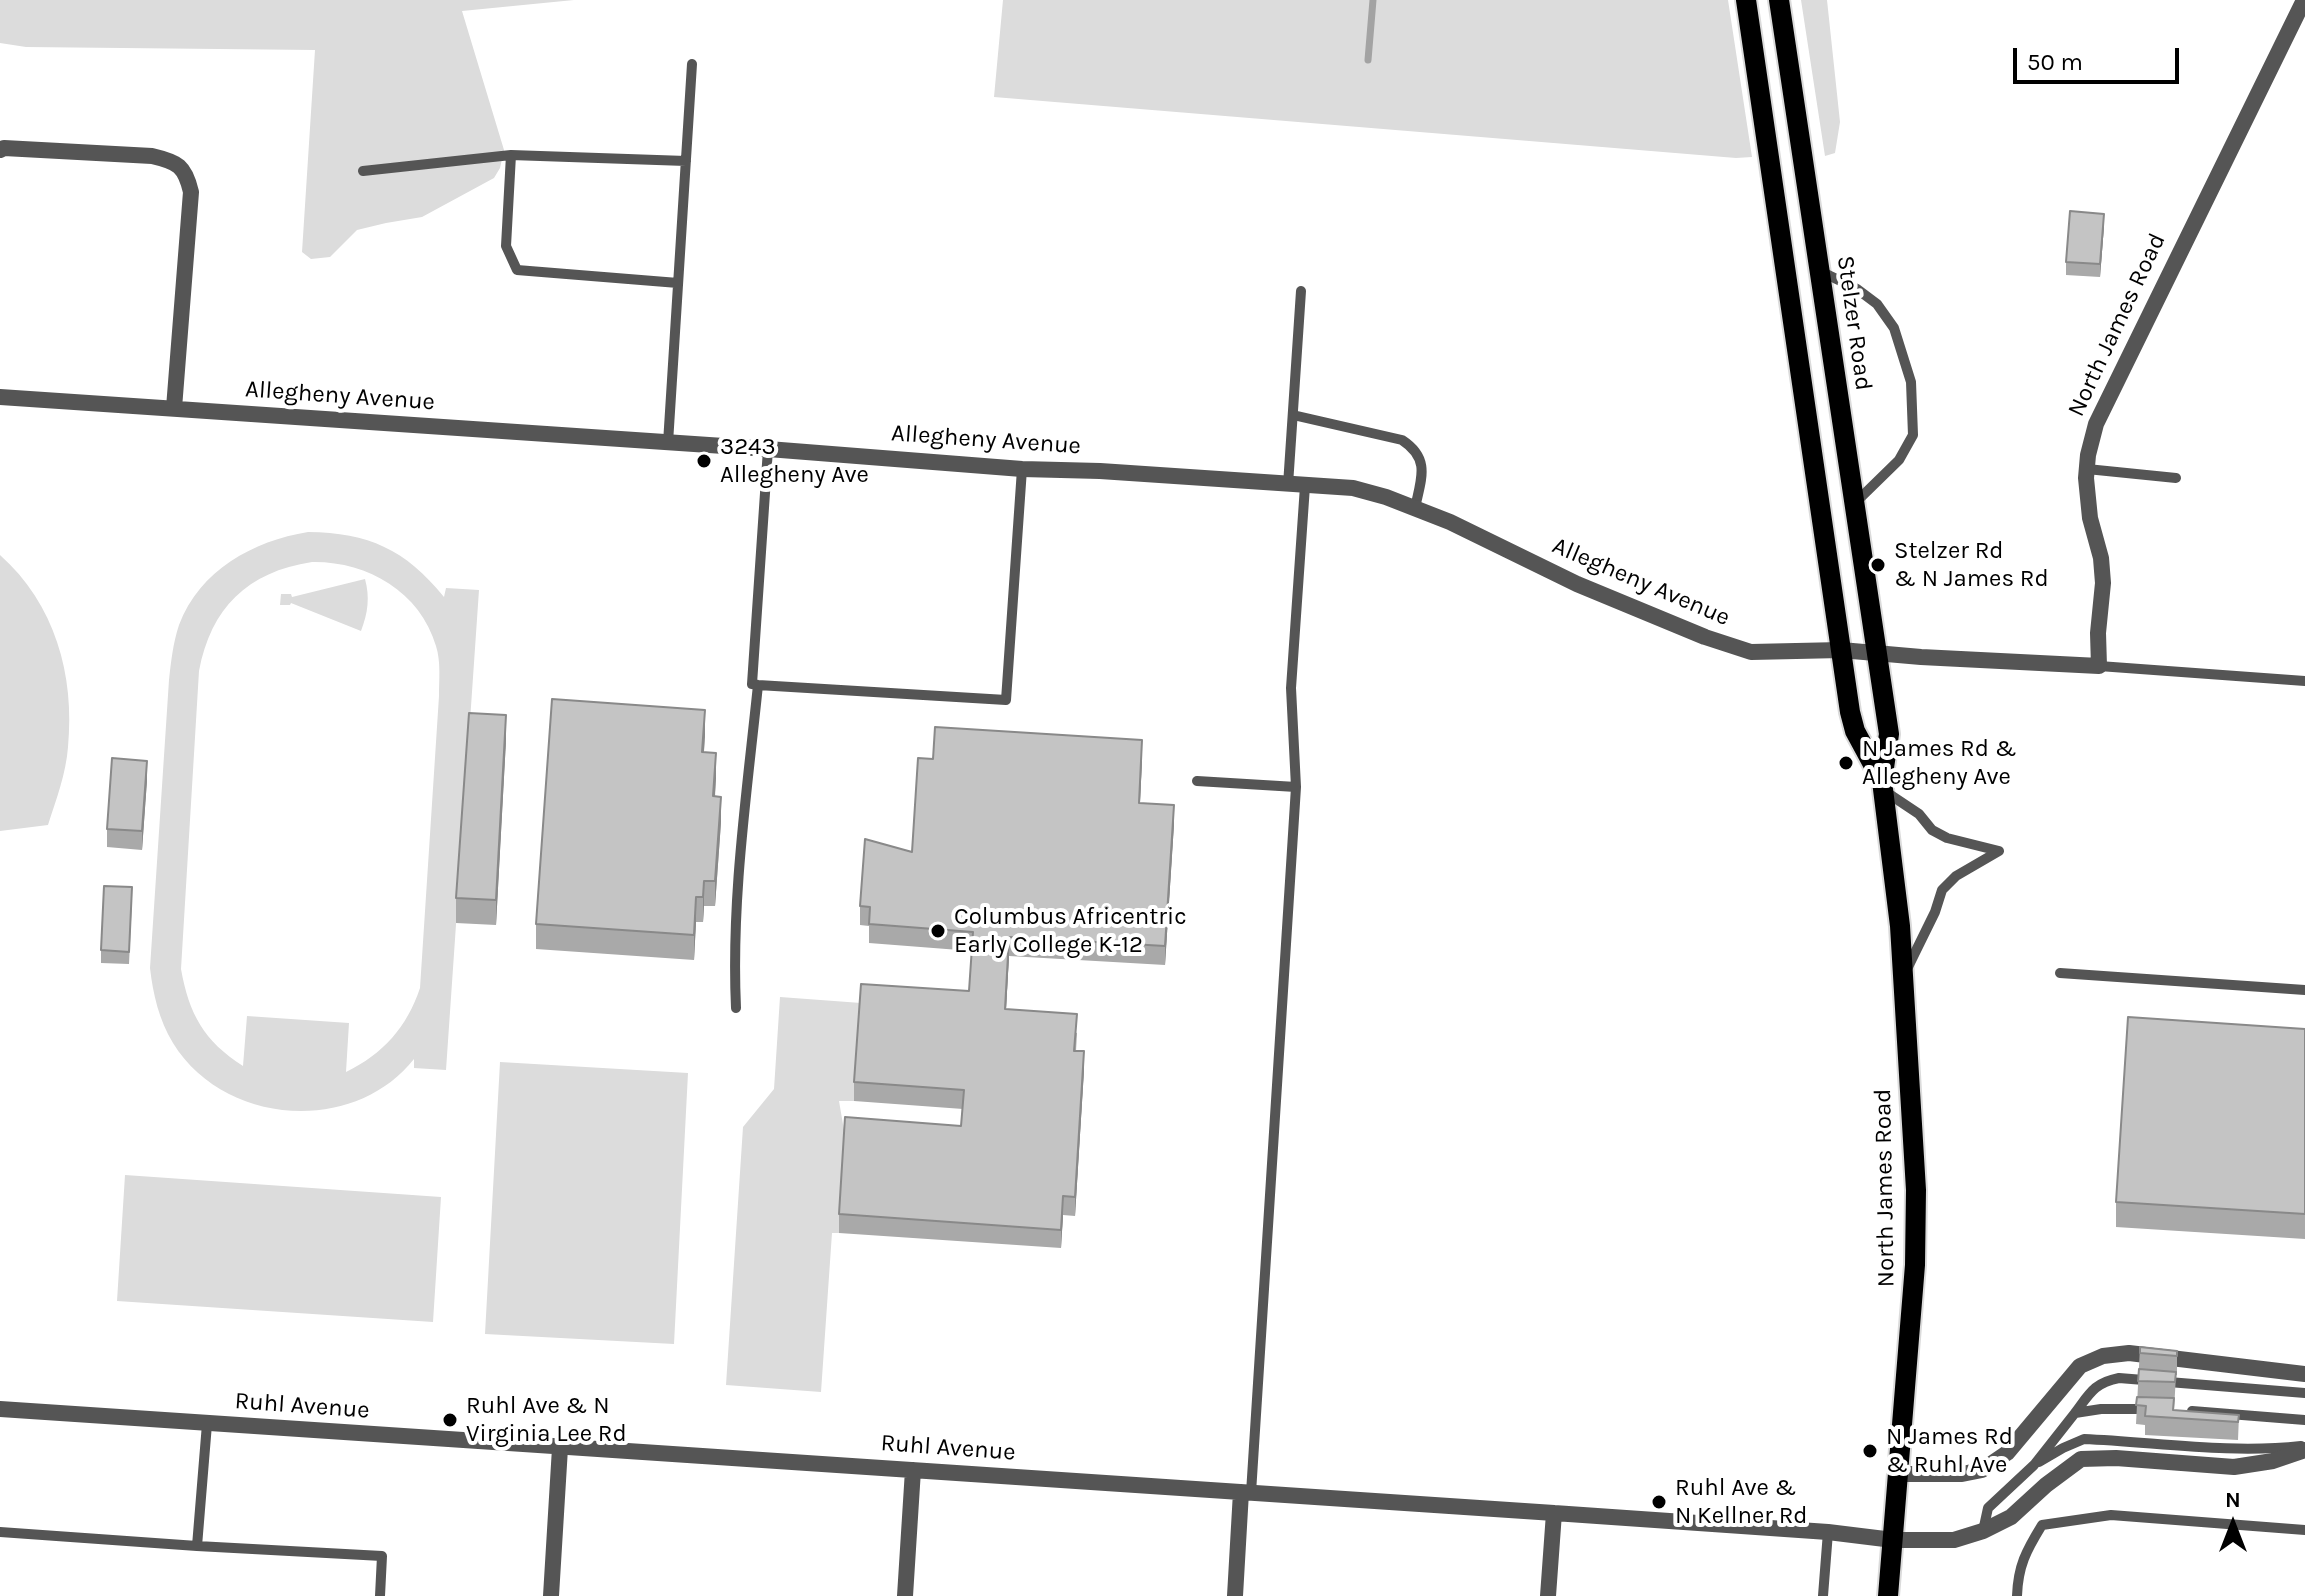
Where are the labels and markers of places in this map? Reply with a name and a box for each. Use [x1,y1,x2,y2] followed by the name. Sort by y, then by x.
[720,433,869,489] place label: 3243 Allegheny Ave
[695,452,713,470] marker: 3243 Allegheny Ave
[1894,537,2049,593] place label: Stelzer Rd & N James Rd
[1869,556,1887,574] marker: Stelzer Rd & N James Rd
[1862,735,2017,791] place label: N James Rd & Allegheny Ave
[1837,754,1855,772] marker: N James Rd & Allegheny Ave
[954,903,1187,959] place label: Columbus Africentric Early College K-12
[929,922,947,940] marker: Columbus Africentric Early College K-12
[466,1392,627,1448] place label: Ruhl Ave & N Virginia Lee Rd
[441,1411,459,1429] marker: Ruhl Ave & N Virginia Lee Rd
[1886,1423,2013,1479] place label: N James Rd & Ruhl Ave
[1861,1442,1879,1460] marker: N James Rd & Ruhl Ave
[1675,1474,1808,1530] place label: Ruhl Ave & N Kellner Rd
[1650,1493,1668,1511] marker: Ruhl Ave & N Kellner Rd

